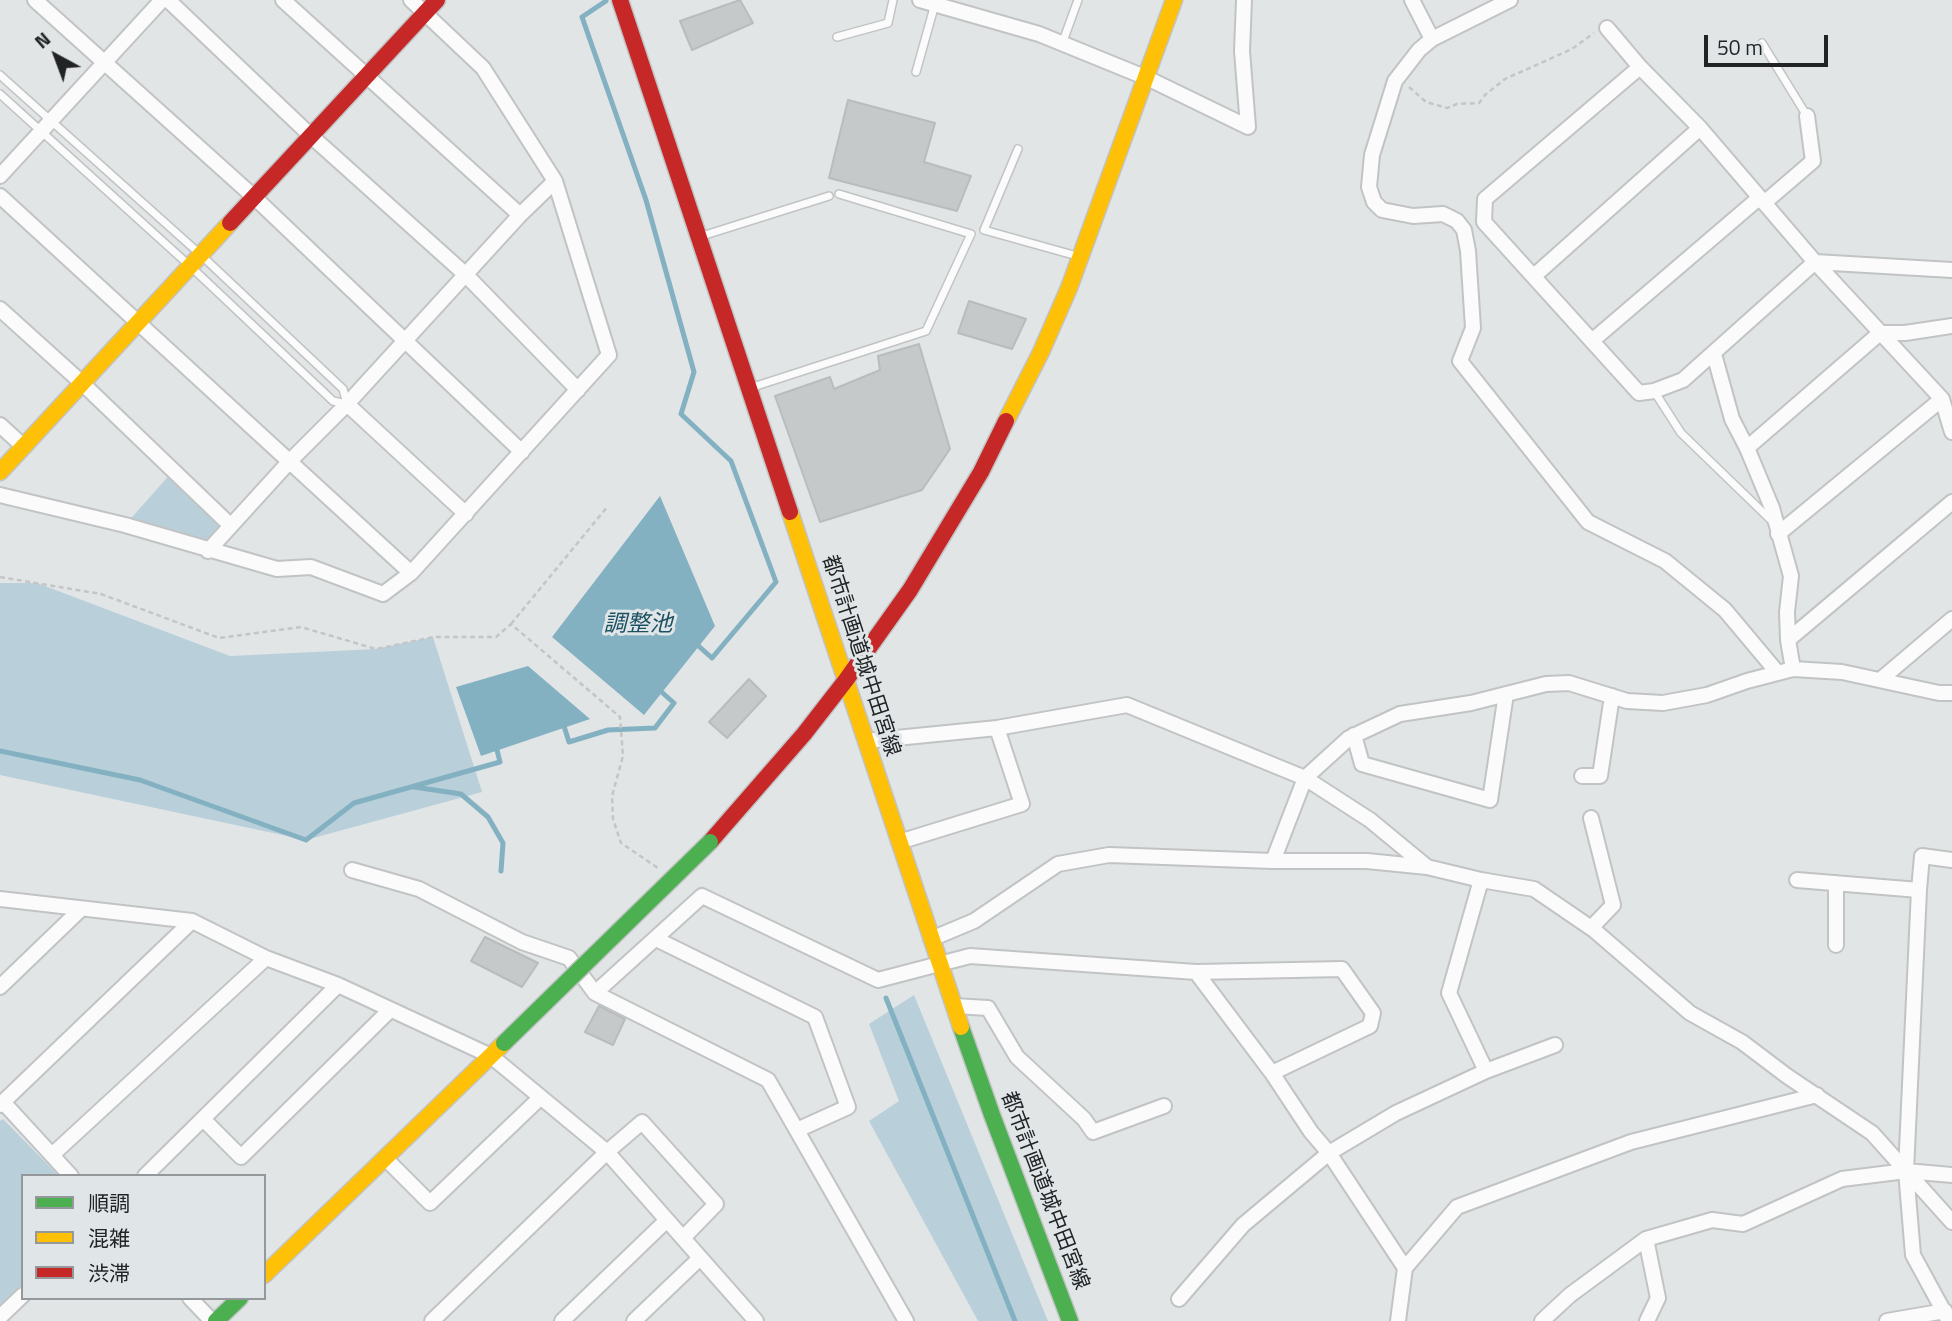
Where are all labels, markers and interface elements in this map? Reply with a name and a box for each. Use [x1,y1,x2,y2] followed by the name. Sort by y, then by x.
[21,21,91,91] north arrow
[1707,21,1831,65] scale bar
[27,25,56,55] text: N
[1717,31,1763,63] text: 50 m
[816,552,904,760] street label: 都市計画道城中田宮線
[604,611,672,639] water label: 調整池
[995,1088,1093,1294] street label: 都市計画道城中田宮線
[21,1174,266,1300] legend
[88,1187,130,1219] text: 順調
[88,1222,130,1254] text: 混雑
[88,1257,130,1289] text: 渋滞

